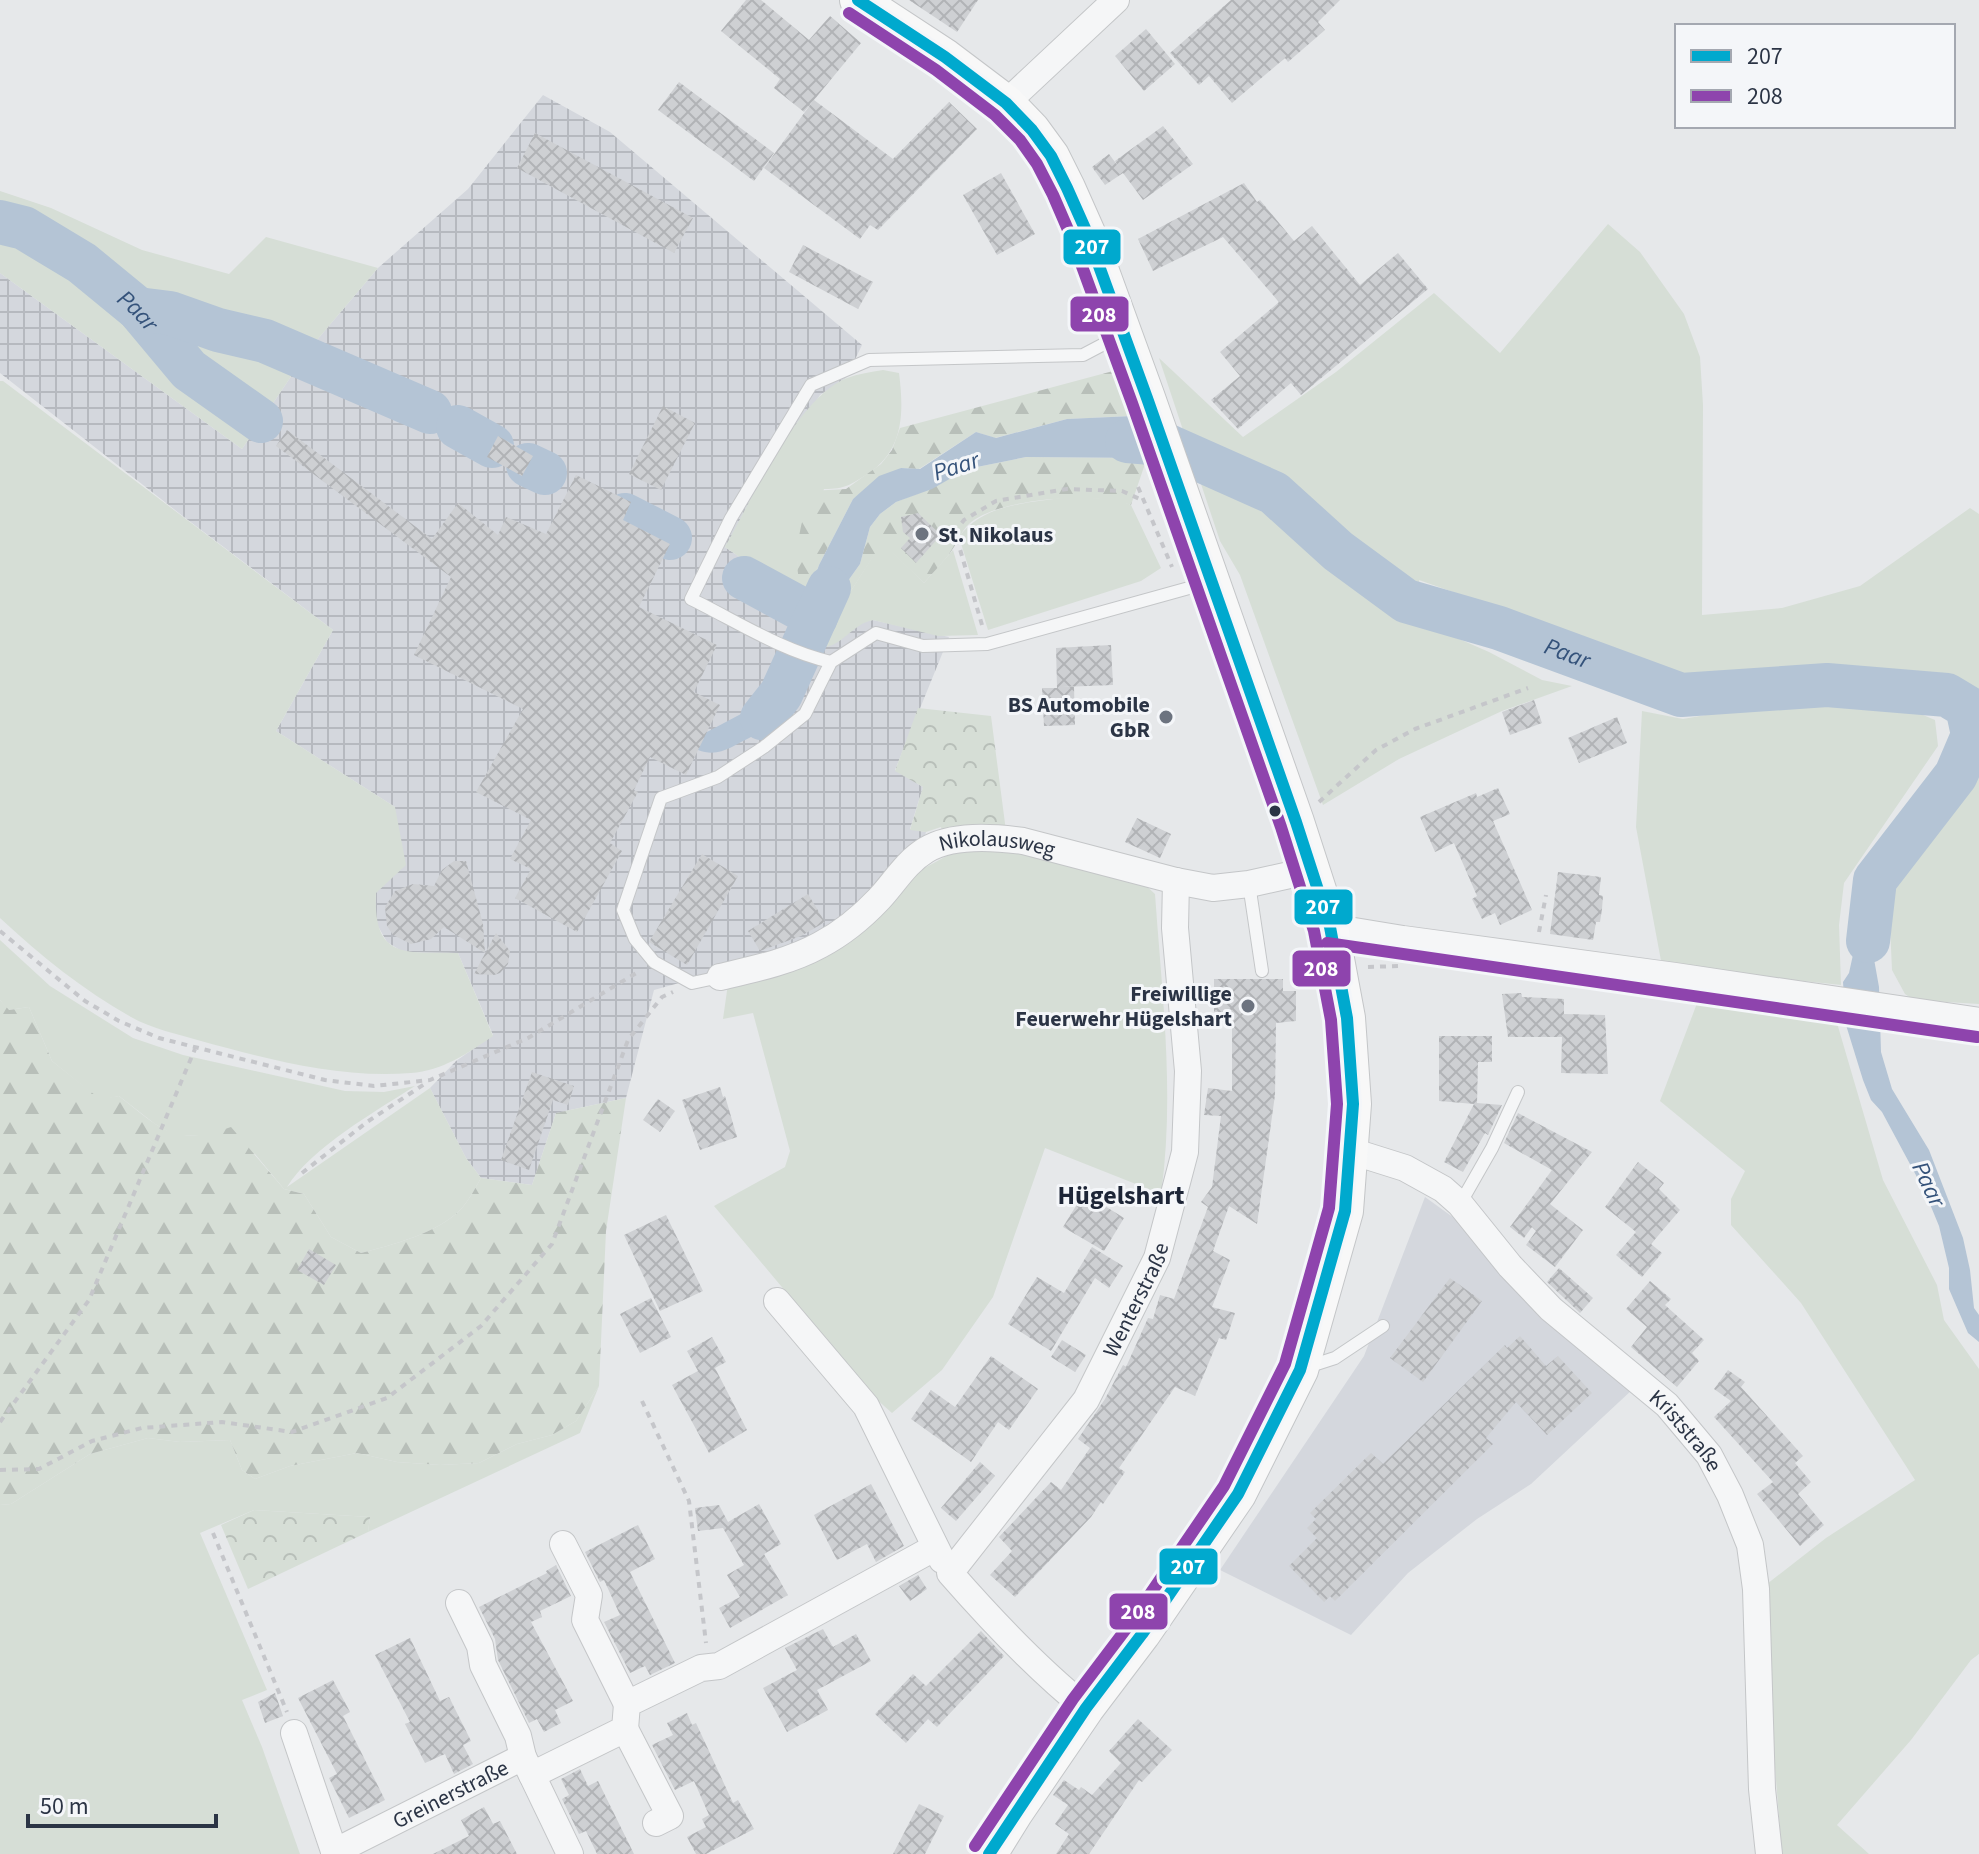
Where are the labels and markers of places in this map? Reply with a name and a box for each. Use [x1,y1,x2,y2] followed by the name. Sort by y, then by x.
[938,519,1053,551] place label: St. Nikolaus
[913,525,931,543] marker: St. Nikolaus
[1008,689,1151,746] place label: BS Automobile GbR
[1157,708,1175,726] marker: BS Automobile GbR
[1267,803,1283,819] unlabelled marker
[1015,978,1233,1035] place label: Freiwillige Feuerwehr Hügelshart
[1239,997,1257,1015] marker: Freiwillige Feuerwehr Hügelshart

